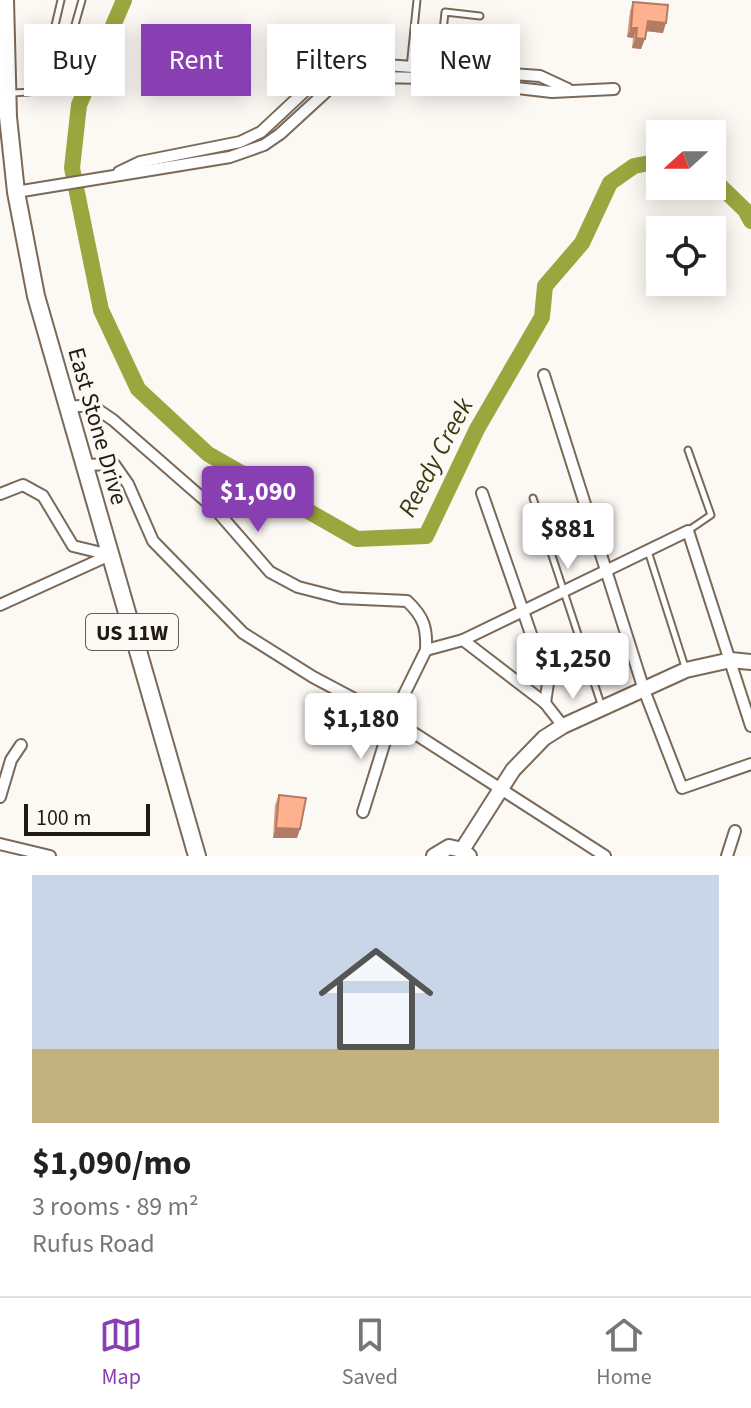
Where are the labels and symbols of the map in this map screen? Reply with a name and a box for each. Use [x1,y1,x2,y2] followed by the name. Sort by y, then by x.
[646,120,726,200] north arrow
[58,343,137,509] street label: East Stone Drive
[389,391,483,523] water label: Reedy Creek
[193,466,323,534] pin: $1,090
[521,503,615,571] pin: $881
[86,614,178,650] road number: US 11W
[508,633,638,701] pin: $1,250
[296,693,426,761] pin: $1,180
[24,800,150,836] scale bar

